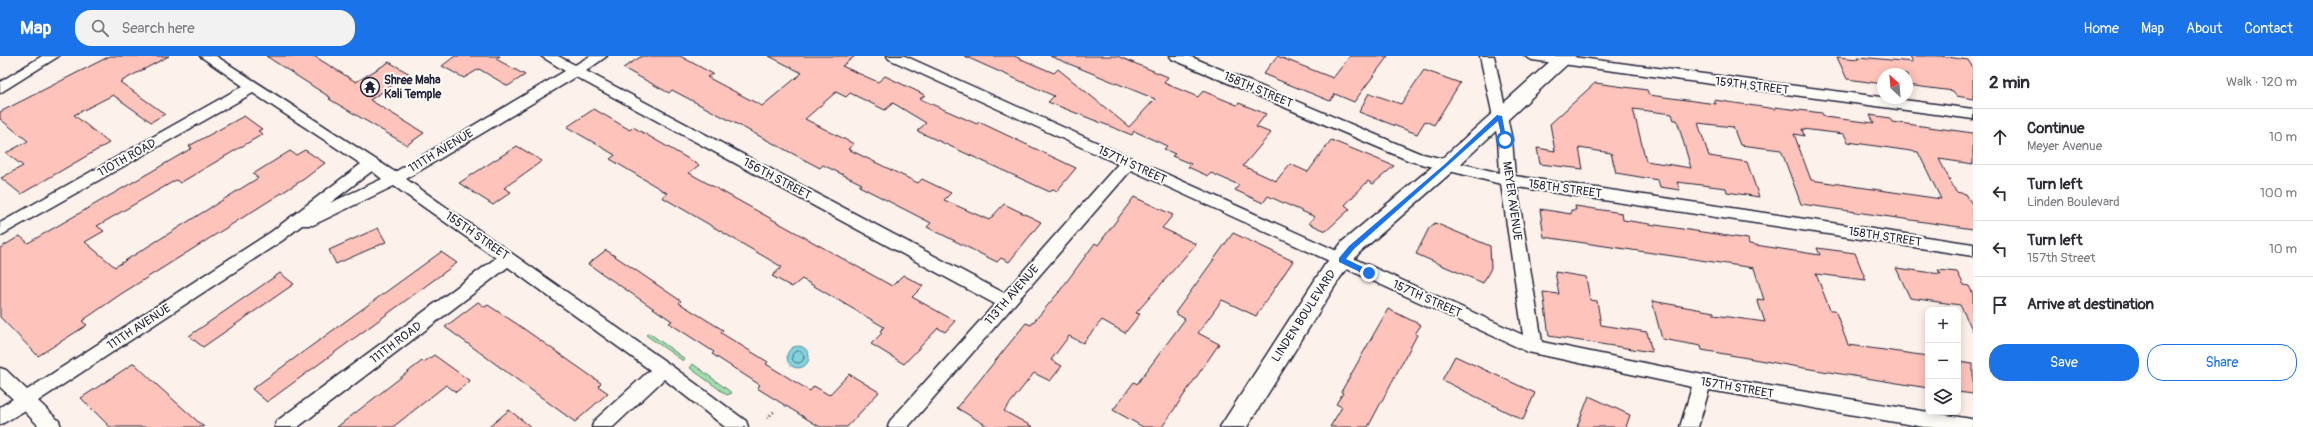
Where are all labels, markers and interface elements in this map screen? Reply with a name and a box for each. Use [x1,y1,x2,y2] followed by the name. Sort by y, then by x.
[75,10,355,46] search box
[20,16,51,40] text: Map
[89,17,111,39] icon: search
[121,19,195,38] text: Search here
[2084,20,2119,37] text: Home
[2141,20,2164,37] text: Map
[2186,20,2222,37] text: About
[2244,20,2293,37] text: Contact
[1877,68,1913,104] north arrow
[1221,69,1295,111] street label: 158TH STREET
[1989,72,2030,93] text: 2 min
[384,73,442,102] place label: Shree Maha Kali Temple
[1714,74,1790,98] street label: 159TH STREET
[2226,74,2297,90] text: Walk · 120 m
[359,76,381,98] temple icon: Shree Maha Kali Temple
[2027,119,2085,138] text: Continue
[406,126,476,176] street label: 111TH AVENUE
[1989,126,2011,148] icon: ahead
[2269,129,2297,145] text: 10 m
[1496,131,1514,149] route start
[95,136,159,180] street label: 110TH ROAD
[2027,138,2102,154] text: Meyer Avenue
[1095,143,1169,188] street label: 157TH STREET
[740,155,814,203] street label: 156TH STREET
[1499,160,1525,242] street label: MEYER AVENUE
[2027,175,2083,194] text: Turn left
[1527,176,1603,202] street label: 158TH STREET
[1989,182,2011,204] icon: left
[2260,185,2297,201] text: 100 m
[2027,194,2120,210] text: Linden Boulevard
[442,209,512,264] street label: 155TH STREET
[1847,224,1923,250] street label: 158TH STREET
[2027,231,2083,250] text: Turn left
[1989,238,2011,260] icon: left
[2269,241,2297,257] text: 10 m
[2027,250,2095,266] text: 157th Street
[982,262,1042,328] street label: 113TH AVENUE
[1360,264,1378,282] route end
[1269,267,1340,365] street label: LINDEN BOULEVARD
[1390,277,1464,321] street label: 157TH STREET
[1989,294,2011,316] icon: arrive
[2027,295,2154,314] text: Arrive at destination
[104,301,174,353] street label: 111TH AVENUE
[1925,307,1961,415] map controls
[1925,307,1961,343] button: +
[367,318,425,367] street label: 111TH ROAD
[1925,343,1961,379] button: −
[1989,344,2139,381] button: Save
[2147,344,2297,381] button: Share
[1699,374,1775,402] street label: 157TH STREET
[1925,379,1961,415] button: layers

